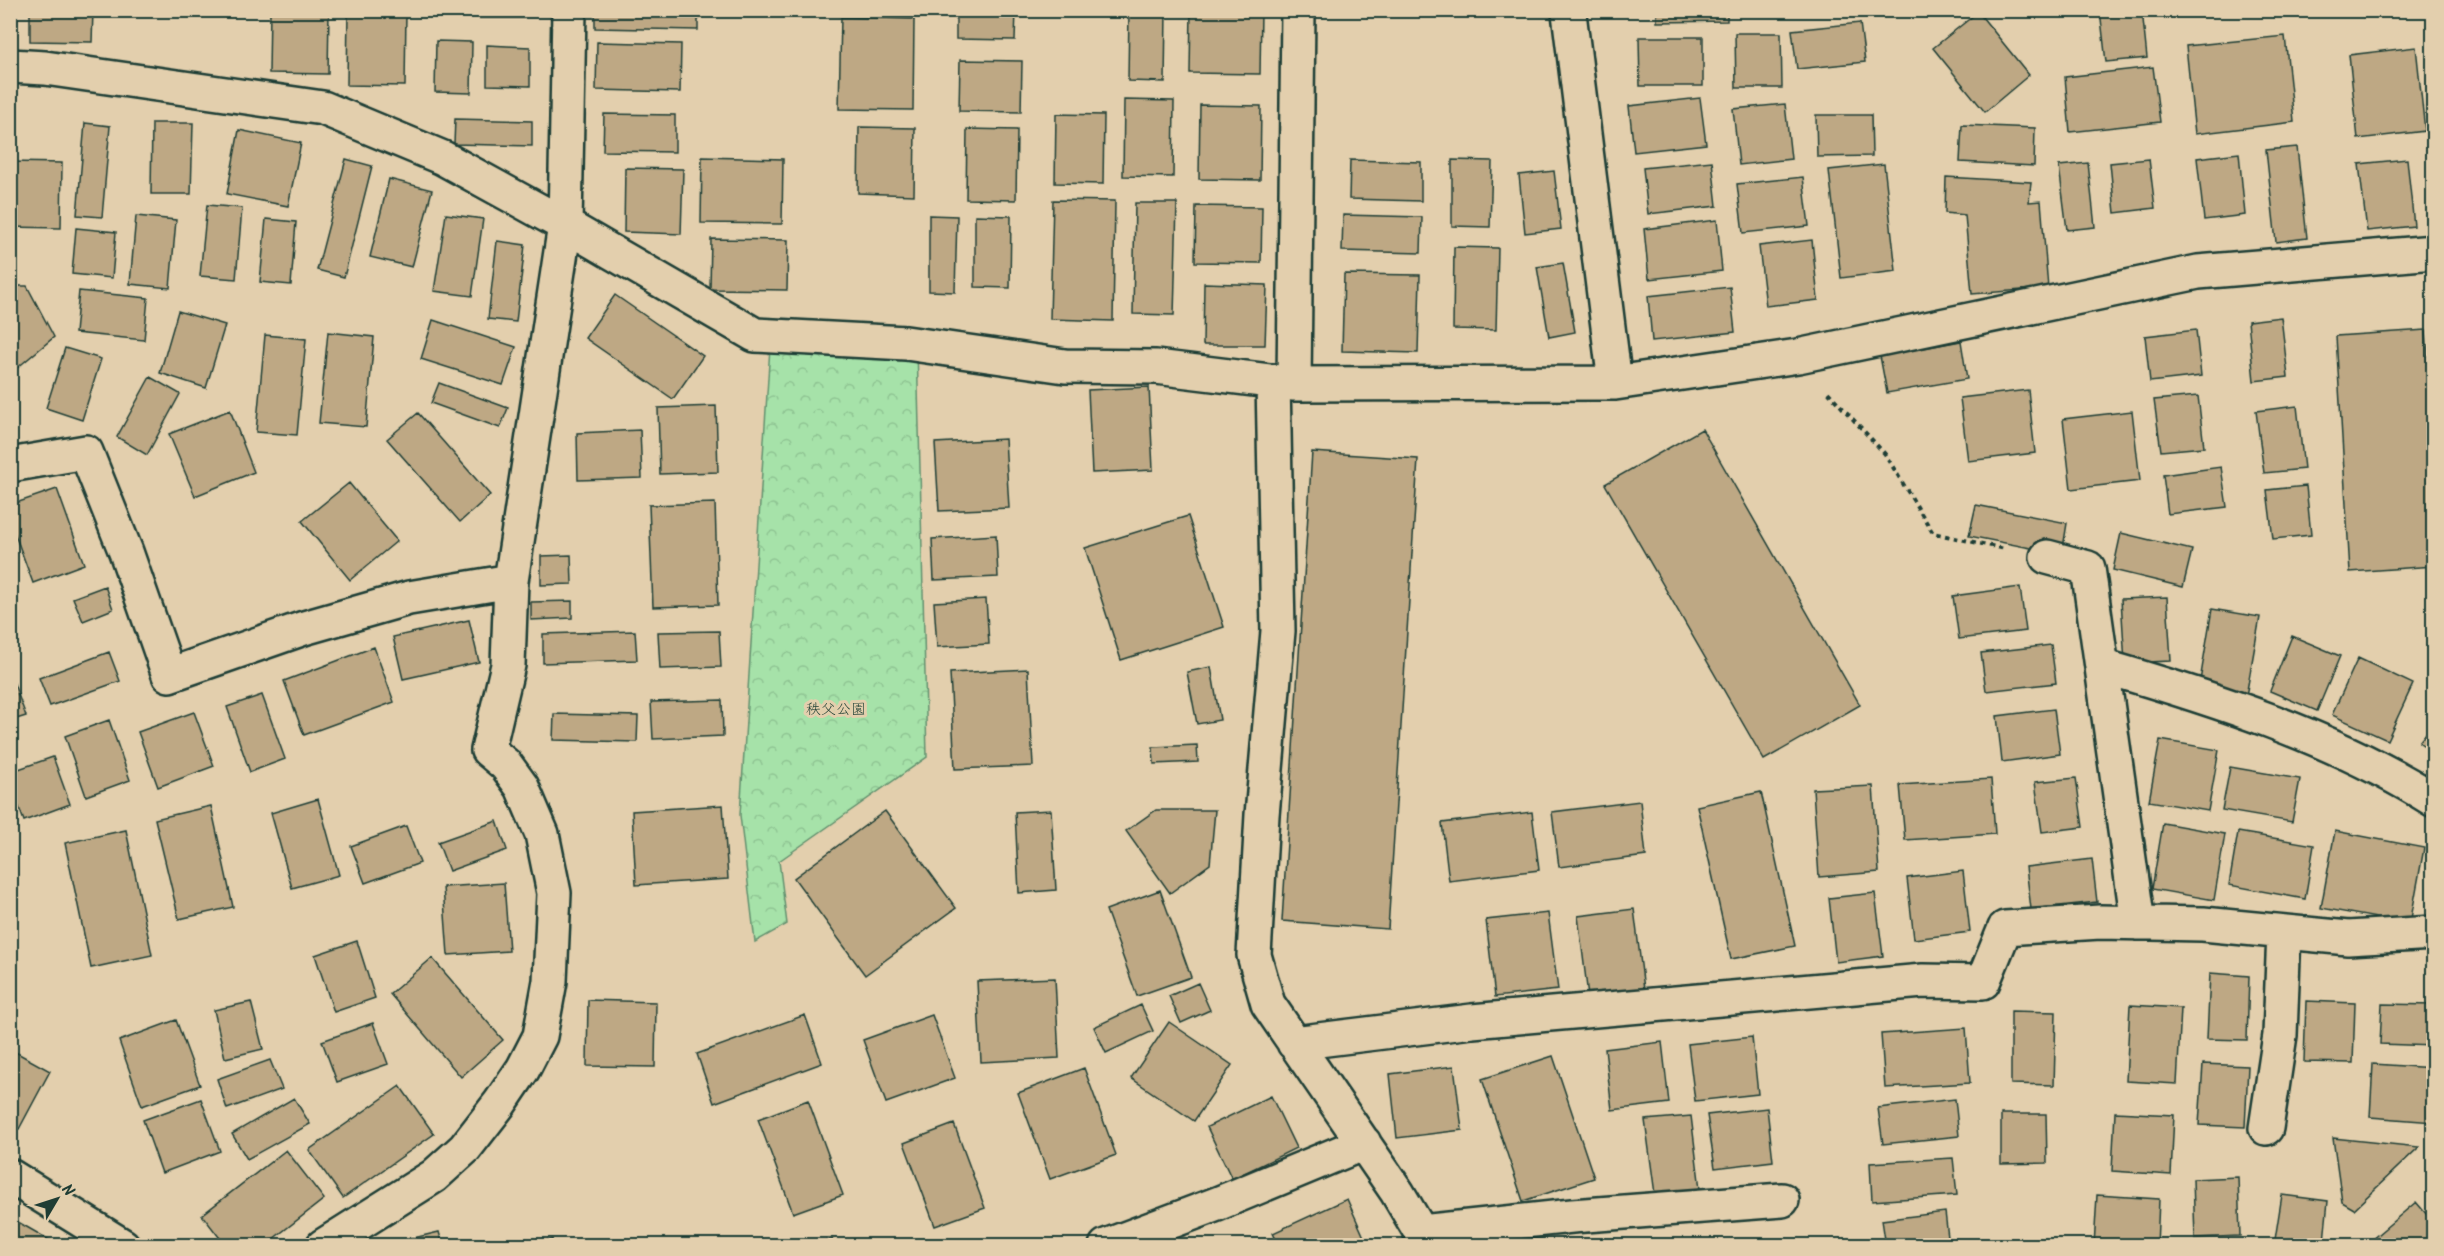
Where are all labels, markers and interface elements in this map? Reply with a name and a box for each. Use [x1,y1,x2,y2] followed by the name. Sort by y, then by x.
[806,698,866,722] park label: 秩父公園
[27,1169,87,1229] north arrow
[55,1179,80,1202] text: N

